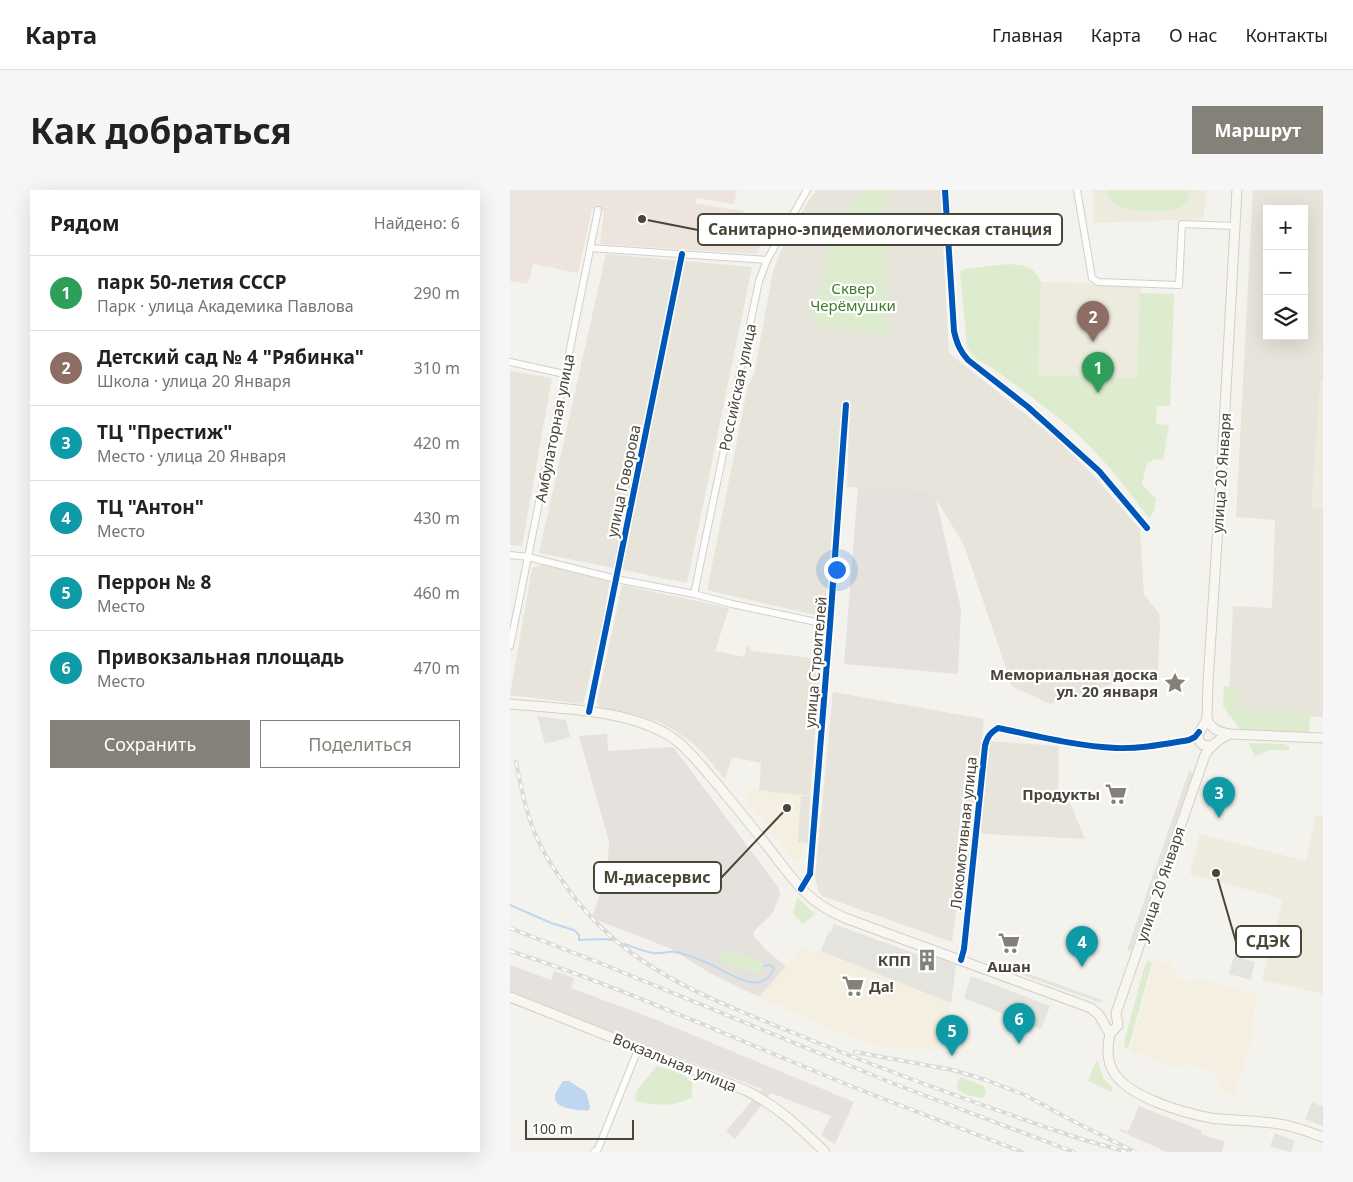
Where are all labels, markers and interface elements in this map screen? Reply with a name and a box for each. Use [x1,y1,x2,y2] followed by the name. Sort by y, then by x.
[25,18,97,51] text: Карта
[992,23,1063,47] text: Главная
[1091,23,1141,47] text: Карта
[1169,23,1217,47] text: О нас
[1245,23,1328,47] text: Контакты
[1192,106,1323,154] button: Маршрут
[30,107,292,154] text: Как добраться
[1263,205,1308,340] map controls
[1263,205,1308,250] button: +
[50,209,120,237] text: Рядом
[374,212,460,234] text: Найдено: 6
[698,214,1062,245] callout: Санитарно-эпидемиологическая станция
[708,218,1052,240] text: Санитарно-эпидемиологическая станция
[1263,250,1308,295] button: −
[97,269,287,295] text: парк 50-летия СССР
[810,278,896,315] park label: Сквер Черёмушки
[61,282,71,304] text: 1
[413,282,460,304] text: 290 m
[97,295,354,317] text: Парк · улица Академика Павлова
[1263,295,1308,340] button: layers
[1077,301,1109,342] pin: 2
[714,322,760,452] street label: Российская улица
[97,344,364,370] text: Детский сад № 4 "Рябинка"
[530,352,578,504] street label: Амбулаторная улица
[1082,352,1114,393] pin: 1
[61,357,71,379] text: 2
[413,357,460,379] text: 310 m
[97,370,291,392] text: Школа · улица 20 Января
[1207,412,1235,534] street label: улица 20 Января
[97,419,232,445] text: ТЦ "Престиж"
[601,423,645,539] street label: улица Говорова
[61,432,71,454] text: 3
[413,432,460,454] text: 420 m
[97,445,286,467] text: Место · улица 20 Января
[97,494,204,520] text: ТЦ "Антон"
[61,507,71,529] text: 4
[413,507,460,529] text: 430 m
[97,520,145,542] text: Место
[824,557,850,583] your location
[97,569,211,595] text: Перрон № 8
[61,582,71,604] text: 5
[413,582,460,604] text: 460 m
[97,595,145,617] text: Место
[799,595,831,729] street label: улица Строителей
[97,644,344,670] text: Привокзальная площадь
[61,657,71,679] text: 6
[413,657,460,679] text: 470 m
[990,664,1158,701] place label: Мемориальная доска ул. 20 января
[97,670,145,692] text: Место
[1162,670,1188,696] place icon: Мемориальная доска ул. 20 января
[50,720,250,768] button: Сохранить
[260,720,460,768] button: Поделиться
[945,756,981,910] street label: Локомотивная улица
[1203,777,1235,818] pin: 3
[1103,781,1129,807] supermarket icon: Продукты
[1022,784,1100,804] place label: Продукты
[1131,824,1189,944] street label: улица 20 Января
[594,862,721,893] callout: М-диасервис
[603,866,711,888] text: М-диасервис
[1066,926,1098,967] pin: 4
[1236,926,1301,957] callout: СДЭК
[996,930,1022,956] supermarket icon: Ашан
[1246,930,1291,952] text: СДЭК
[914,947,940,973] building icon: КПП
[878,950,911,970] place label: КПП
[987,956,1031,976] place label: Ашан
[840,973,866,999] supermarket icon: Да!
[869,976,894,996] place label: Да!
[1003,1003,1035,1044] pin: 6
[936,1015,968,1056] pin: 5
[610,1028,740,1096] street label: Вокзальная улица
[525,1117,634,1140] scale bar
[532,1119,573,1138] text: 100 m

